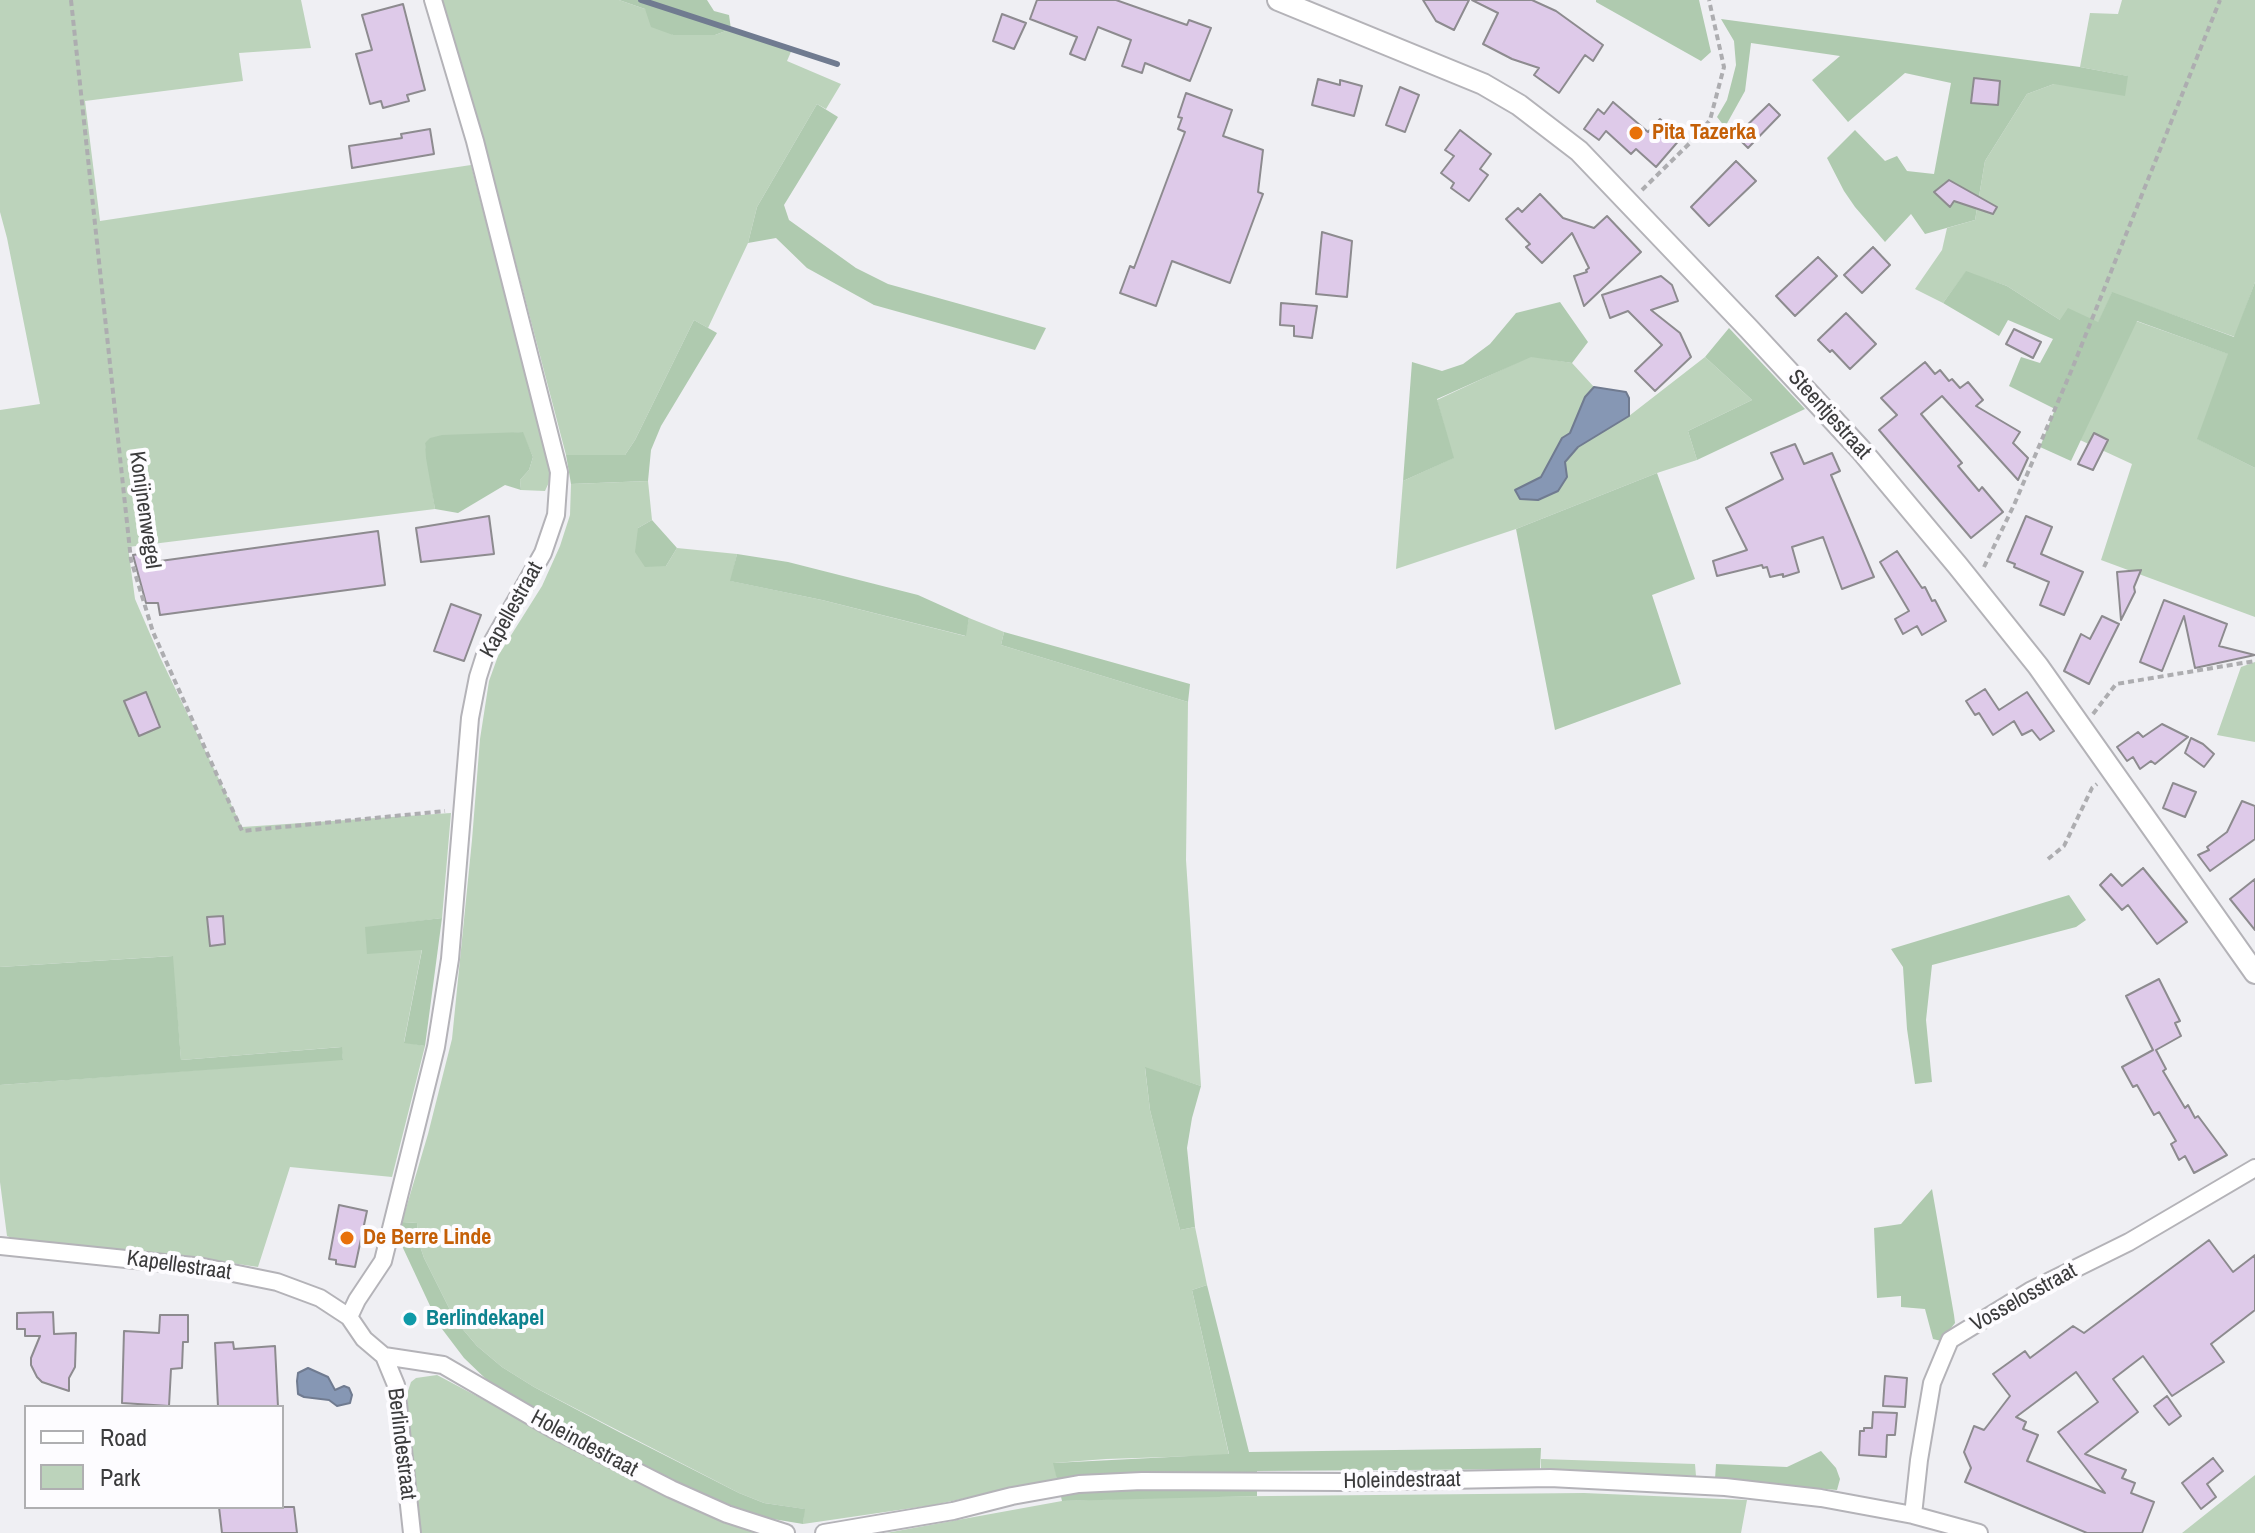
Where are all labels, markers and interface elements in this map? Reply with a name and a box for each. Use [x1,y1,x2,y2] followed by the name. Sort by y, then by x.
[1652,120,1756,146] place label: Pita Tazerka
[1627,124,1645,142] marker: Pita Tazerka
[1782,365,1876,465] street label: Steentjestraat
[123,450,165,570] street label: Konijnenwegel
[475,558,549,662] street label: Kapellestraat
[363,1225,491,1251] place label: De Berre Linde
[338,1229,356,1247] marker: De Berre Linde
[125,1246,233,1286] street label: Kapellestraat
[1966,1258,2082,1338] street label: Vosselosstraat
[426,1306,544,1332] place label: Berlindekapel
[401,1310,419,1328] marker: Berlindekapel
[381,1387,421,1501] street label: Berlindestraat
[24,1405,284,1509] legend
[526,1405,642,1483] street label: Holeindestraat
[100,1421,147,1453] text: Road
[100,1461,140,1493] text: Park
[1343,1467,1461,1495] street label: Holeindestraat

